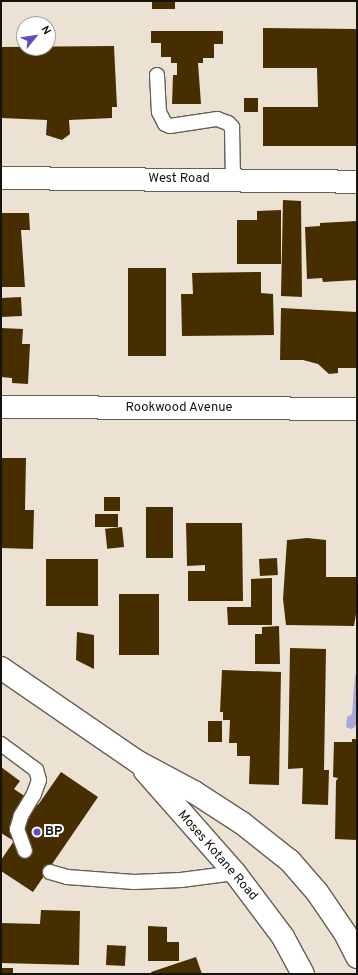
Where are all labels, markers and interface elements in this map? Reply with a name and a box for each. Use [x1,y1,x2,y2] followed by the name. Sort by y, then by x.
[16,16,56,56] north arrow
[37,24,54,37] text: N
[148,171,210,187] street label: West Road
[125,400,233,416] street label: Rookwood Avenue
[174,808,260,904] street label: Moses Kotane Road
[45,824,62,840] place label: BP
[32,827,42,837] marker: BP

